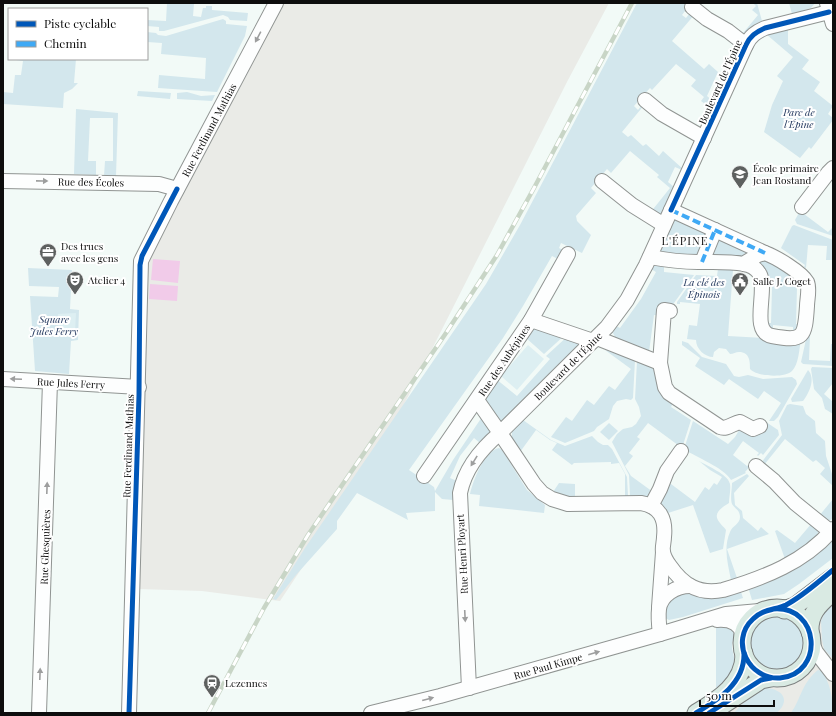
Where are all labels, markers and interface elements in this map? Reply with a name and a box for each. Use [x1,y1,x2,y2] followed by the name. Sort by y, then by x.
[8,8,148,60] legend
[44,15,116,31] text: Piste cyclable
[255,32,261,43] one-way arrow
[44,35,87,51] text: Chemin
[695,37,745,127] street label: Boulevard de l'Épine
[178,81,240,179] street label: Rue Ferdinand Mathias
[782,105,816,131] park label: Parc de l'Épine
[752,161,819,187] place label: École primaire Jean Rostand
[730,164,750,189] school or university icon: École primaire Jean Rostand
[58,174,124,190] street label: Rue des Écoles
[36,178,48,185] one-way arrow
[662,233,708,248] district label: L'ÉPINE
[61,239,118,265] place label: Des trucs avec les gens
[38,242,58,267] office icon: Des trucs avec les gens
[65,270,85,295] theatre icon: Atelier 4
[730,271,750,296] public building icon: Salle J. Coget
[87,273,125,287] place label: Atelier 4
[753,274,811,288] place label: Salle J. Coget
[682,275,725,301] park label: La clé des Épinois
[30,312,78,338] park label: Square Jules Ferry
[475,321,533,399] street label: Rue des Aubépines
[531,329,605,403] street label: Boulevard de l'Épine
[37,374,105,392] street label: Rue Jules Ferry
[10,376,22,383] one-way arrow
[119,394,137,498] street label: Rue Ferdinand Mathias
[470,455,477,467] one-way arrow
[44,481,50,494] one-way arrow
[37,509,53,585] street label: Rue Ghesquières
[453,513,471,594] street label: Rue Henri Ployart
[462,610,469,622] one-way arrow
[512,649,584,683] street label: Rue Paul Kimpe
[588,650,600,656] one-way arrow
[37,668,44,680] one-way arrow
[202,673,222,698] station icon: Lezennes
[225,676,267,690] place label: Lezennes
[700,682,774,708] scale bar
[706,687,732,703] text: 50 m
[422,696,434,702] one-way arrow

